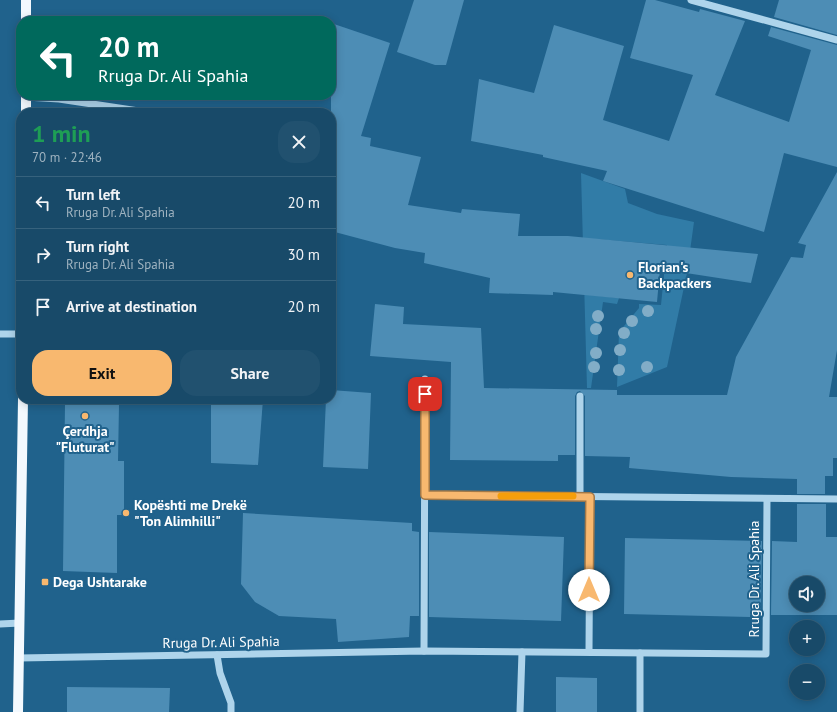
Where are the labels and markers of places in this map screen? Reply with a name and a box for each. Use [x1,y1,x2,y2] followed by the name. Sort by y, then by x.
[638,258,711,292] place label: Florian's Backpackers
[625,270,635,280] marker: Florian's Backpackers
[408,377,442,411] pin
[80,411,90,421] marker: Çerdhja "Fluturat"
[55,422,115,456] place label: Çerdhja "Fluturat"
[134,496,247,530] place label: Kopështi me Drekë "Ton Alimhilli"
[121,508,131,518] marker: Kopështi me Drekë "Ton Alimhilli"
[53,573,147,591] place label: Dega Ushtarake
[40,577,50,587] marker: Dega Ushtarake

